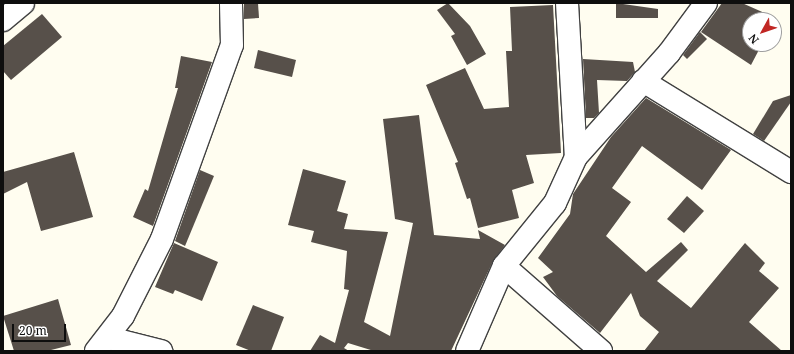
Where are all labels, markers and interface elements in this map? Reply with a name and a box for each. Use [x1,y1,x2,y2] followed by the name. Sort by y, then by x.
[742,12,782,52] north arrow
[745,31,762,48] text: N
[14,316,68,342] scale bar
[19,322,47,339] text: 20 m

